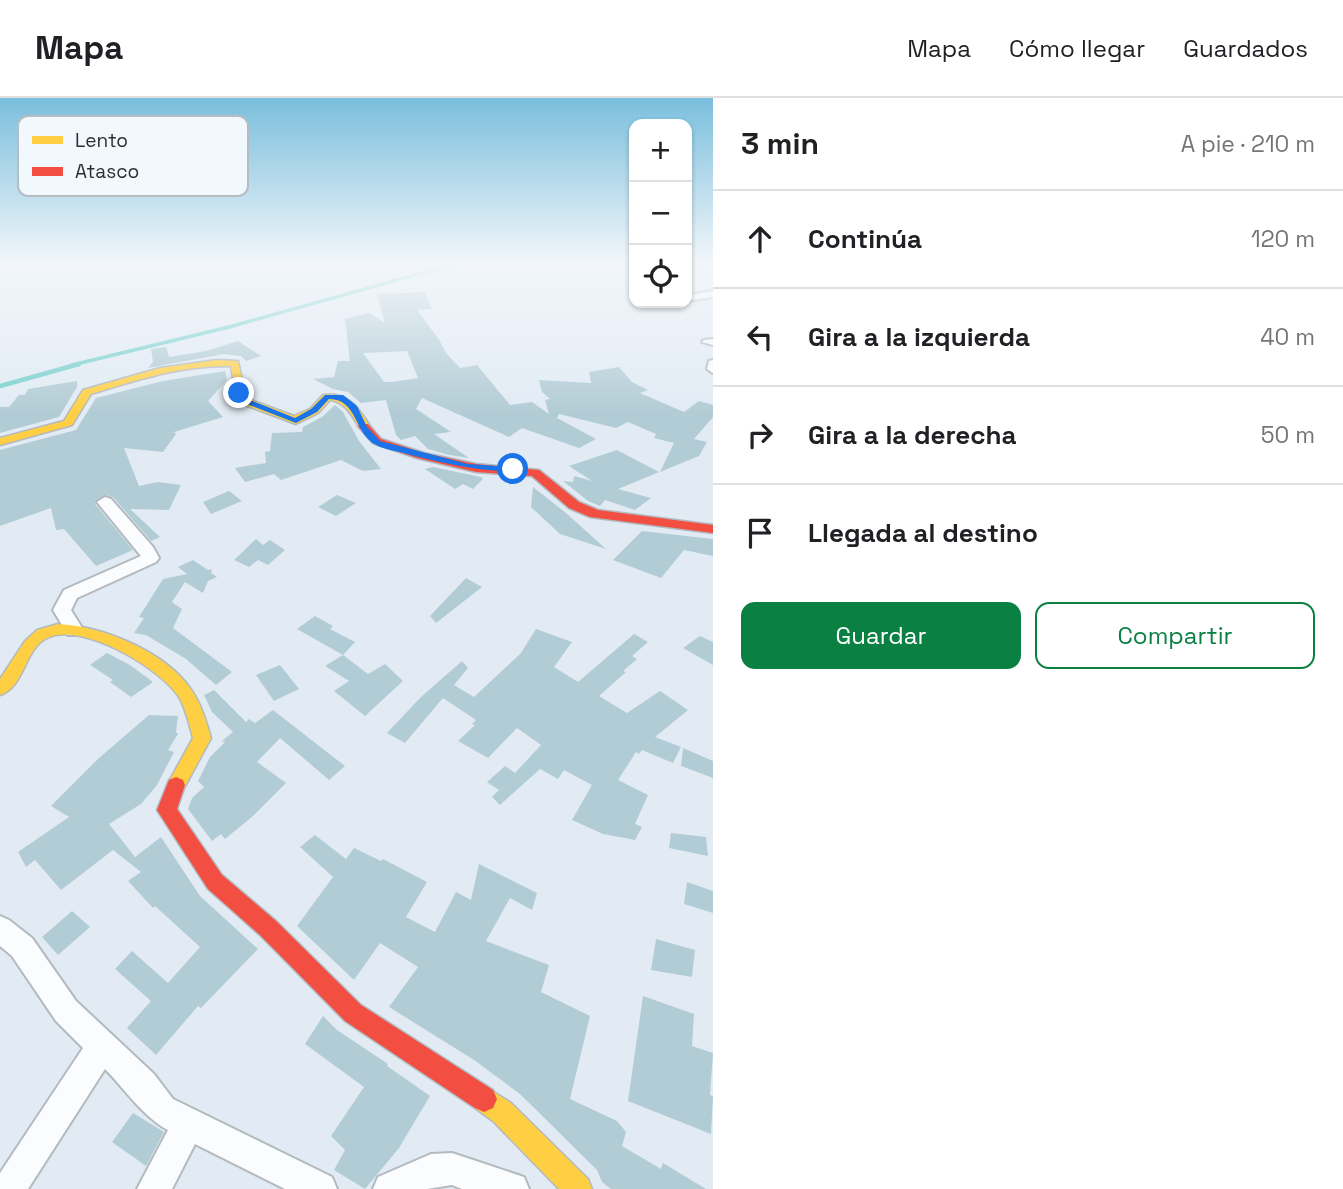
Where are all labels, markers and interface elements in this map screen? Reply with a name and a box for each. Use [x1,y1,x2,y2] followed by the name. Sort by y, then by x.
[35,27,123,69] text: Mapa
[907,33,971,64] text: Mapa
[1009,33,1145,64] text: Cómo llegar
[1183,33,1308,64] text: Guardados
[18,116,248,196] legend
[629,119,692,308] map controls
[629,119,692,182] button: +
[741,124,819,163] text: 3 min
[75,128,128,153] text: Lento
[1181,129,1315,159] text: A pie · 210 m
[75,159,139,184] text: Atasco
[629,182,692,245] button: −
[741,220,779,258] icon: ahead
[808,222,922,256] text: Continúa
[1251,224,1315,254] text: 120 m
[629,245,692,308] button: locate
[741,318,779,356] icon: left
[808,320,1030,354] text: Gira a la izquierda
[1260,322,1315,352] text: 40 m
[223,377,254,408] route end
[741,416,779,454] icon: right
[808,418,1017,452] text: Gira a la derecha
[1261,420,1315,450] text: 50 m
[497,453,528,484] route start
[741,514,779,552] icon: arrive
[808,516,1038,550] text: Llegada al destino
[741,602,1021,669] button: Guardar
[1035,602,1315,669] button: Compartir

